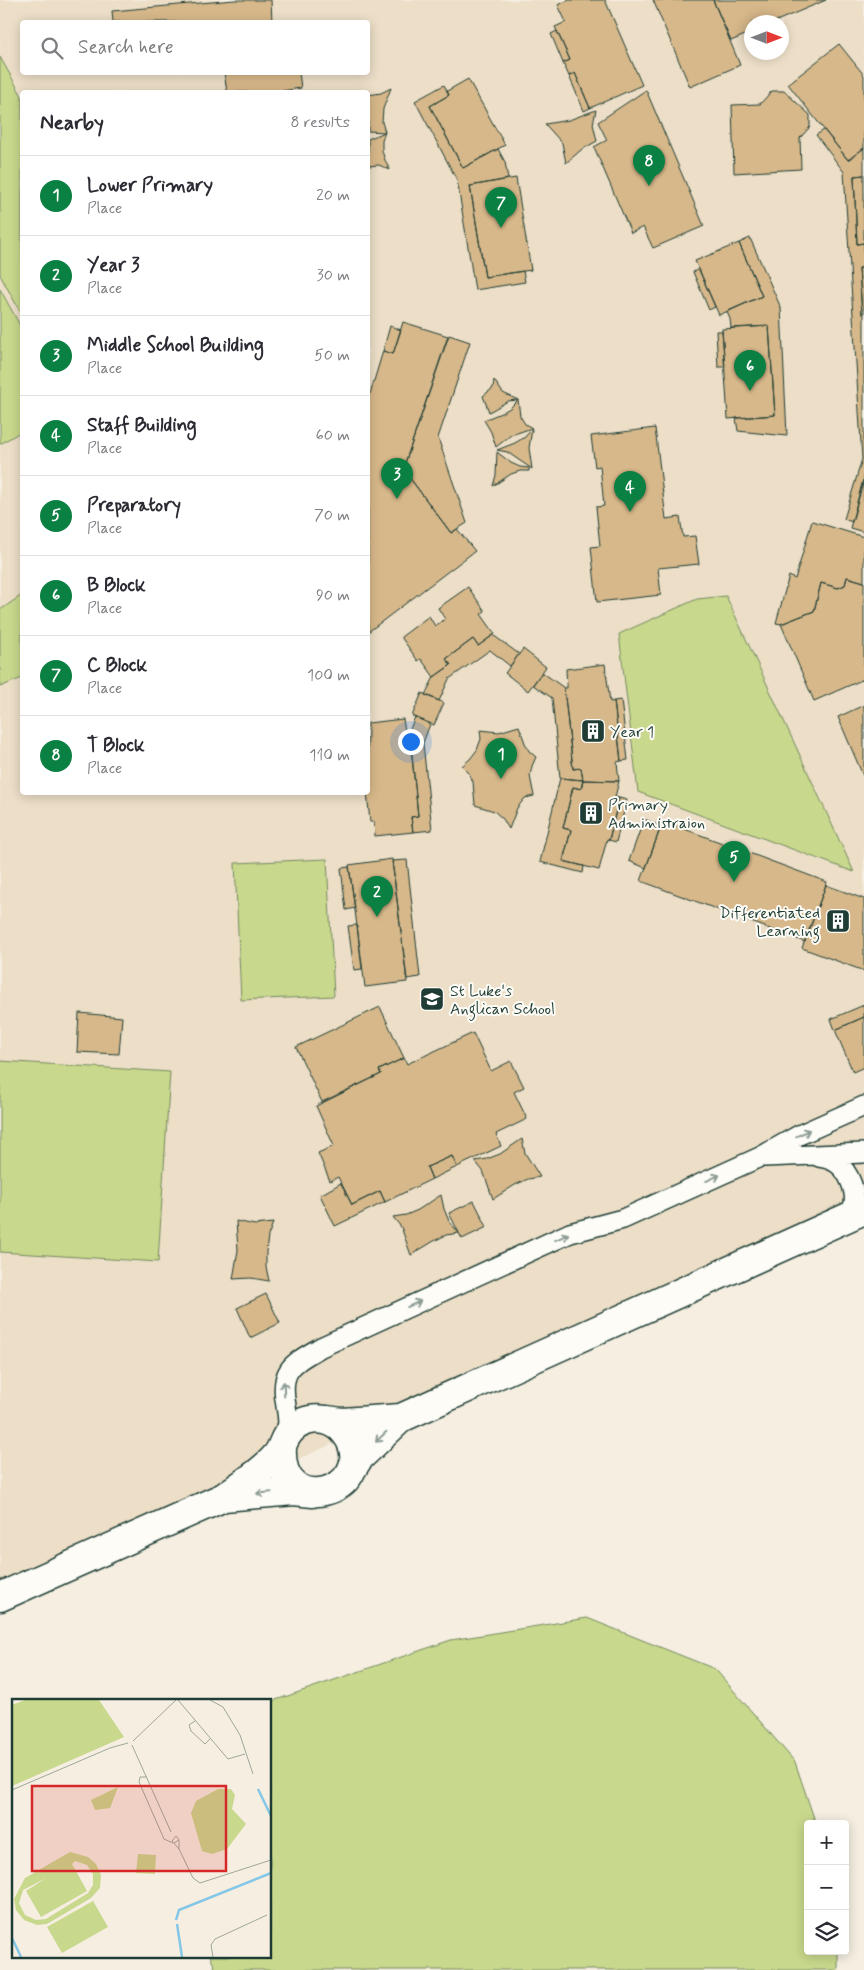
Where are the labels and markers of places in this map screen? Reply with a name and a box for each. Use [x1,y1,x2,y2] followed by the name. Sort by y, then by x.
[633,145,665,186] pin: 8
[485,187,517,228] pin: 7
[734,350,766,391] pin: 6
[381,458,413,499] pin: 3
[614,471,646,512] pin: 4
[580,718,606,744] building icon: Year 1
[610,722,654,743] place label: Year 1
[485,738,517,779] pin: 1
[608,795,705,834] place label: Primary Administraion
[578,800,604,826] building icon: Primary Administraion
[718,841,750,882] pin: 5
[361,876,393,917] pin: 2
[720,903,820,943] place label: Differentiated Learning
[825,908,851,934] building icon: Differentiated Learning
[450,981,555,1021] place label: St Luke's Anglican School
[419,986,445,1012] school or university icon: St Luke's Anglican School

